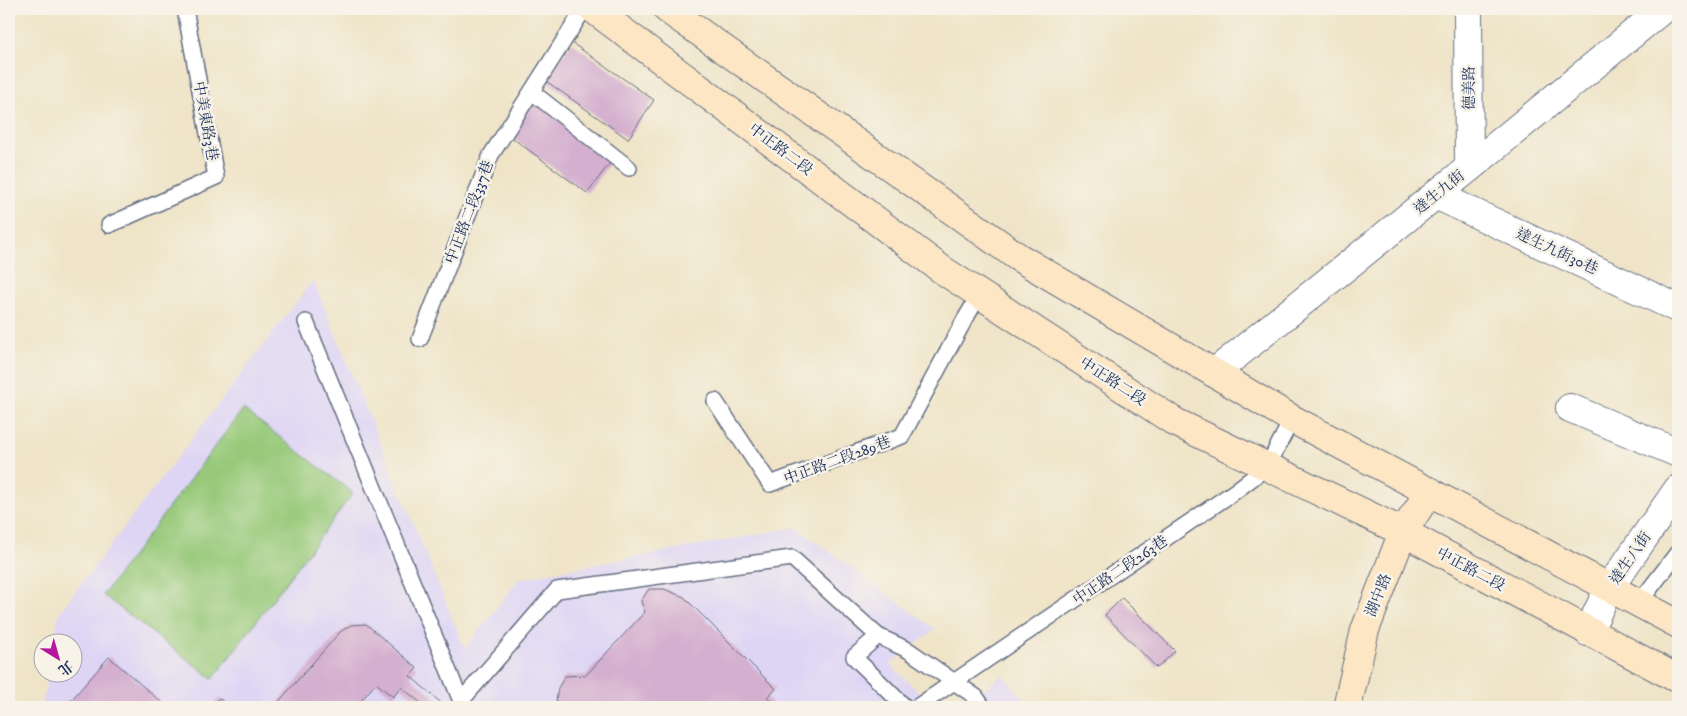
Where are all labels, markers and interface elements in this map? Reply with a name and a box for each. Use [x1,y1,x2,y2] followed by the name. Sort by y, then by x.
[1460,65,1479,111] street label: 德美路
[189,80,222,162] street label: 中美東路3巷
[745,119,816,180] street label: 中正路二段
[441,158,498,267] street label: 中正路二段337巷
[1410,166,1469,219] street label: 達生九街
[1513,224,1601,279] street label: 達生九街30巷
[1076,353,1149,410] street label: 中正路二段
[781,432,893,489] street label: 中正路二段289巷
[1605,528,1655,588] street label: 達生八街
[1069,532,1172,609] street label: 中正路二段263巷
[1433,543,1508,595] street label: 中正路二段
[1361,571,1396,620] street label: 湖中路
[32,634,82,684] north arrow
[54,656,76,679] text: 北

